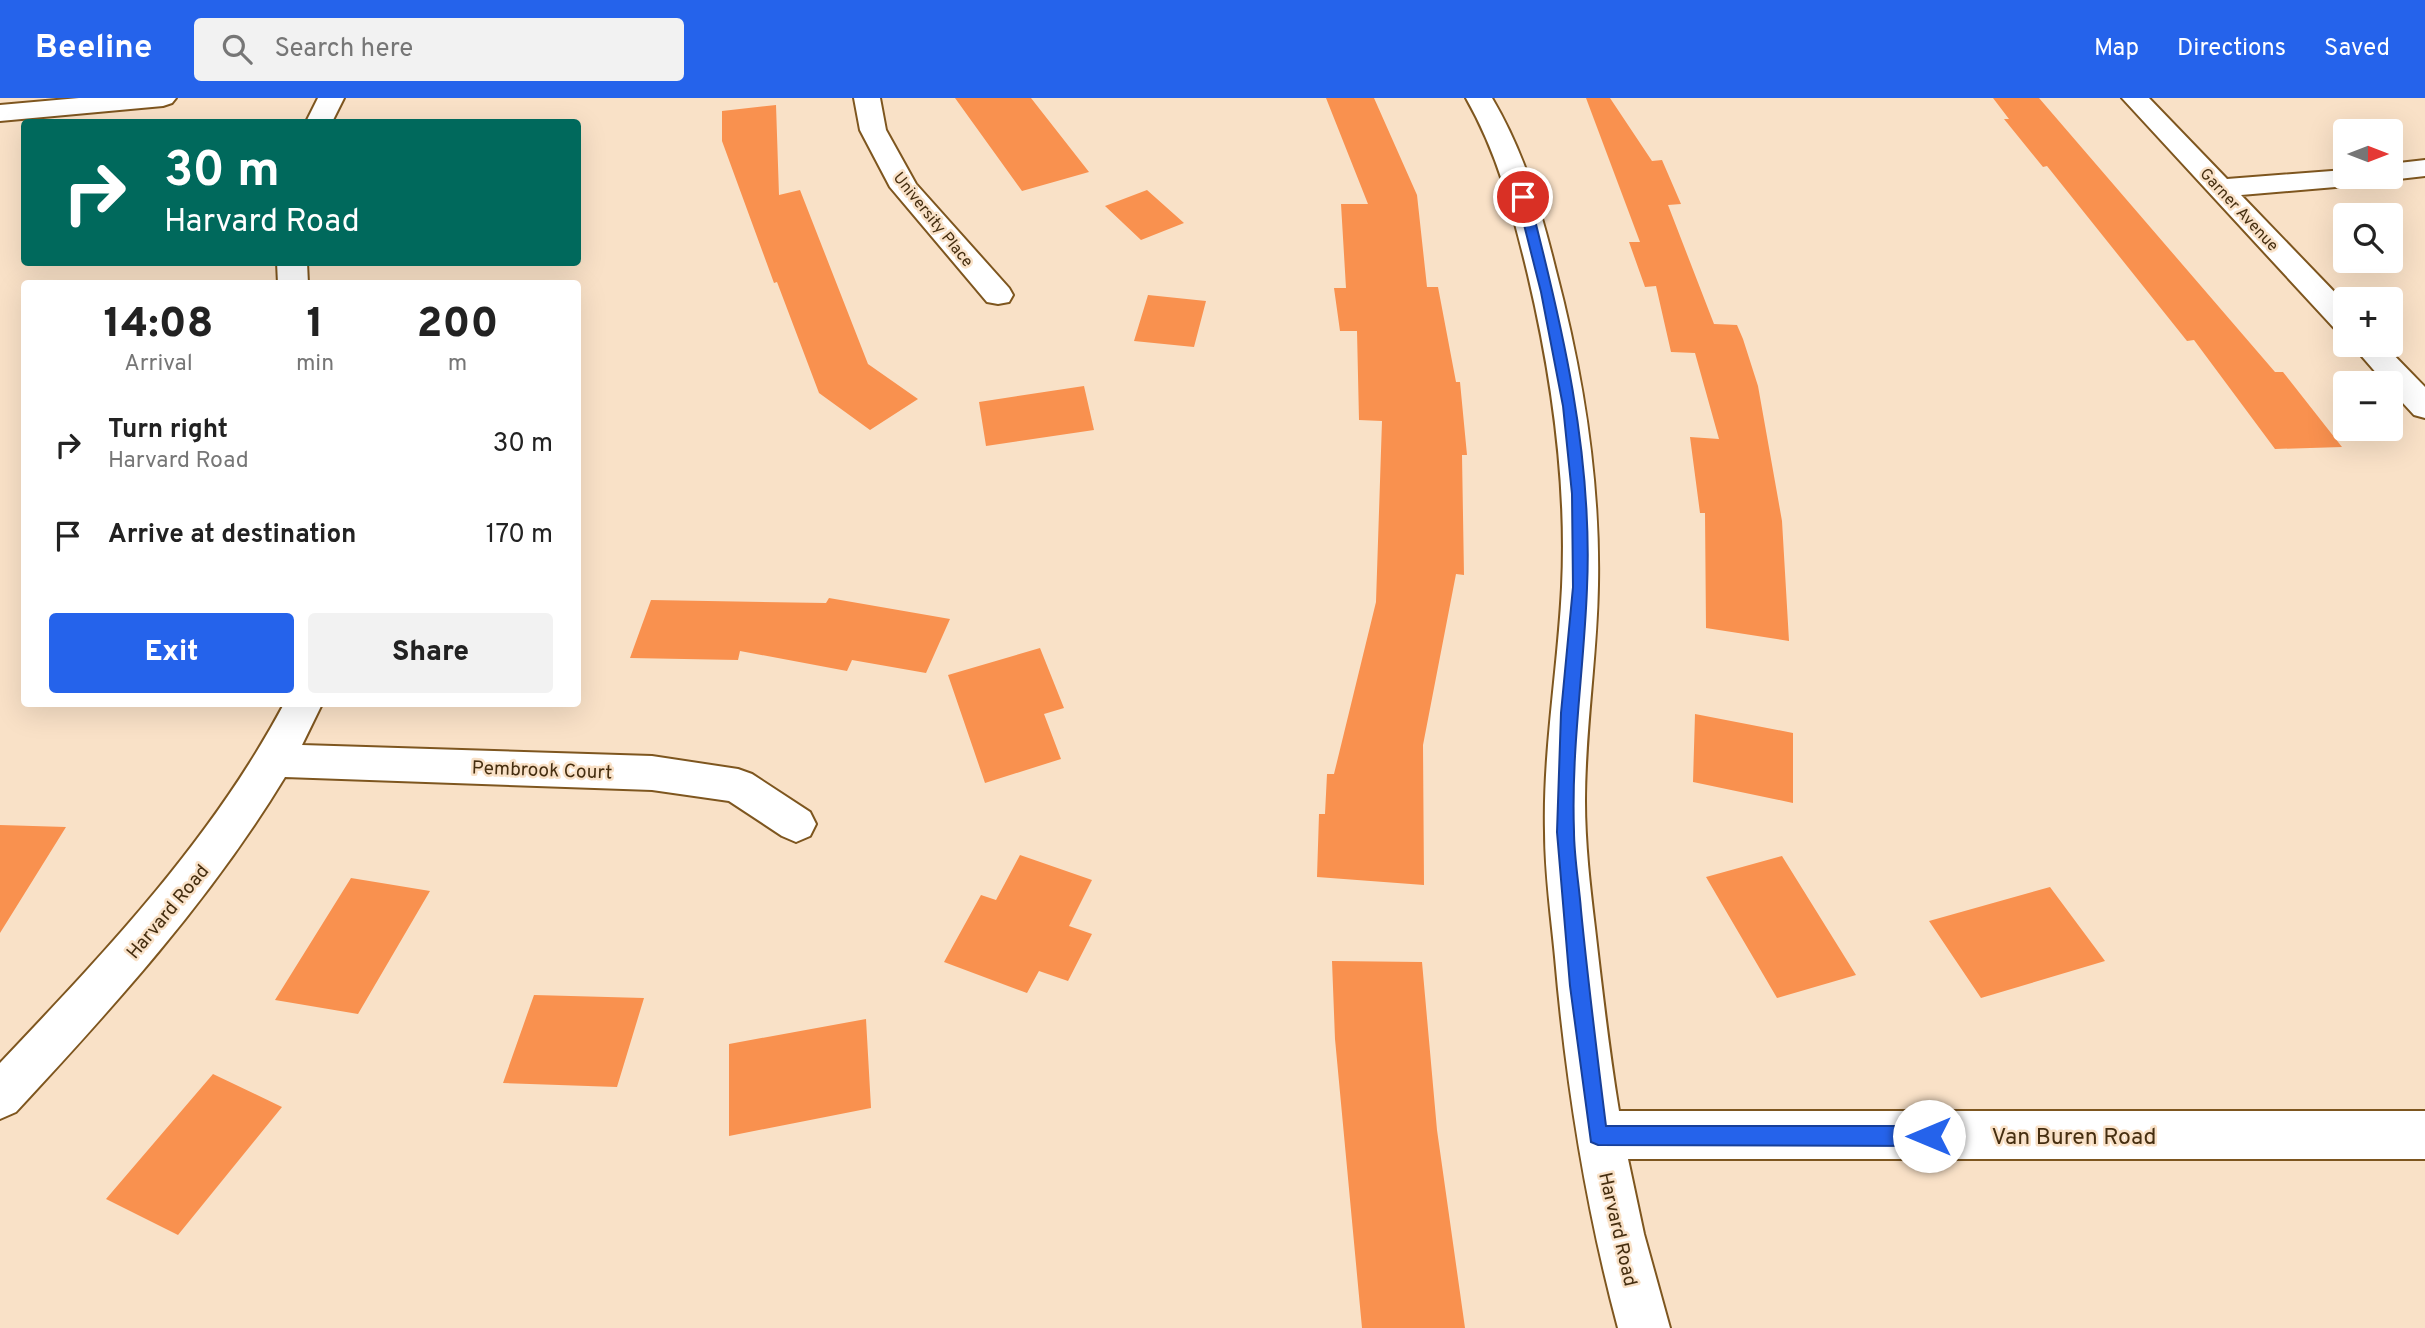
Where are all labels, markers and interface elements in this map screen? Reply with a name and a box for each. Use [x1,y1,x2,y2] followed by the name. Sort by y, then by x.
[194,18,684,81] search box
[35,28,152,70] text: Beeline
[218,30,256,68] icon: search
[274,33,413,66] text: Search here
[2094,34,2139,64] text: Map
[2177,34,2286,64] text: Directions
[2324,34,2390,64] text: Saved
[2333,119,2403,189] north arrow
[2333,119,2403,441] map controls
[164,142,280,204] text: 30 m
[49,147,140,238] icon: right
[2195,165,2282,256] street label: Garner Avenue
[1493,167,1553,227] pin
[888,169,977,272] street label: University Place
[1504,178,1542,216] icon: arrive
[164,203,360,243] text: Harvard Road
[2333,203,2403,273] button: search
[2333,287,2403,357] button: +
[104,299,213,352] text: 14:08
[306,299,324,352] text: 1
[417,299,498,352] text: 200
[124,350,193,379] text: Arrival
[296,350,334,379] text: min
[448,350,467,379] text: m
[2333,371,2403,441] button: −
[108,414,228,447] text: Turn right
[49,426,87,464] icon: right
[493,428,553,461] text: 30 m
[108,447,249,476] text: Harvard Road
[49,517,87,555] icon: arrive
[108,519,356,552] text: Arrive at destination
[486,519,553,552] text: 170 m
[49,613,294,693] button: Exit
[308,613,553,693] button: Share
[471,757,613,785] street label: Pembrook Court
[122,860,215,964] street label: Harvard Road
[1892,1099,1966,1173] position arrow
[1992,1124,2156,1153] street label: Van Buren Road
[1592,1170,1642,1289] street label: Harvard Road

